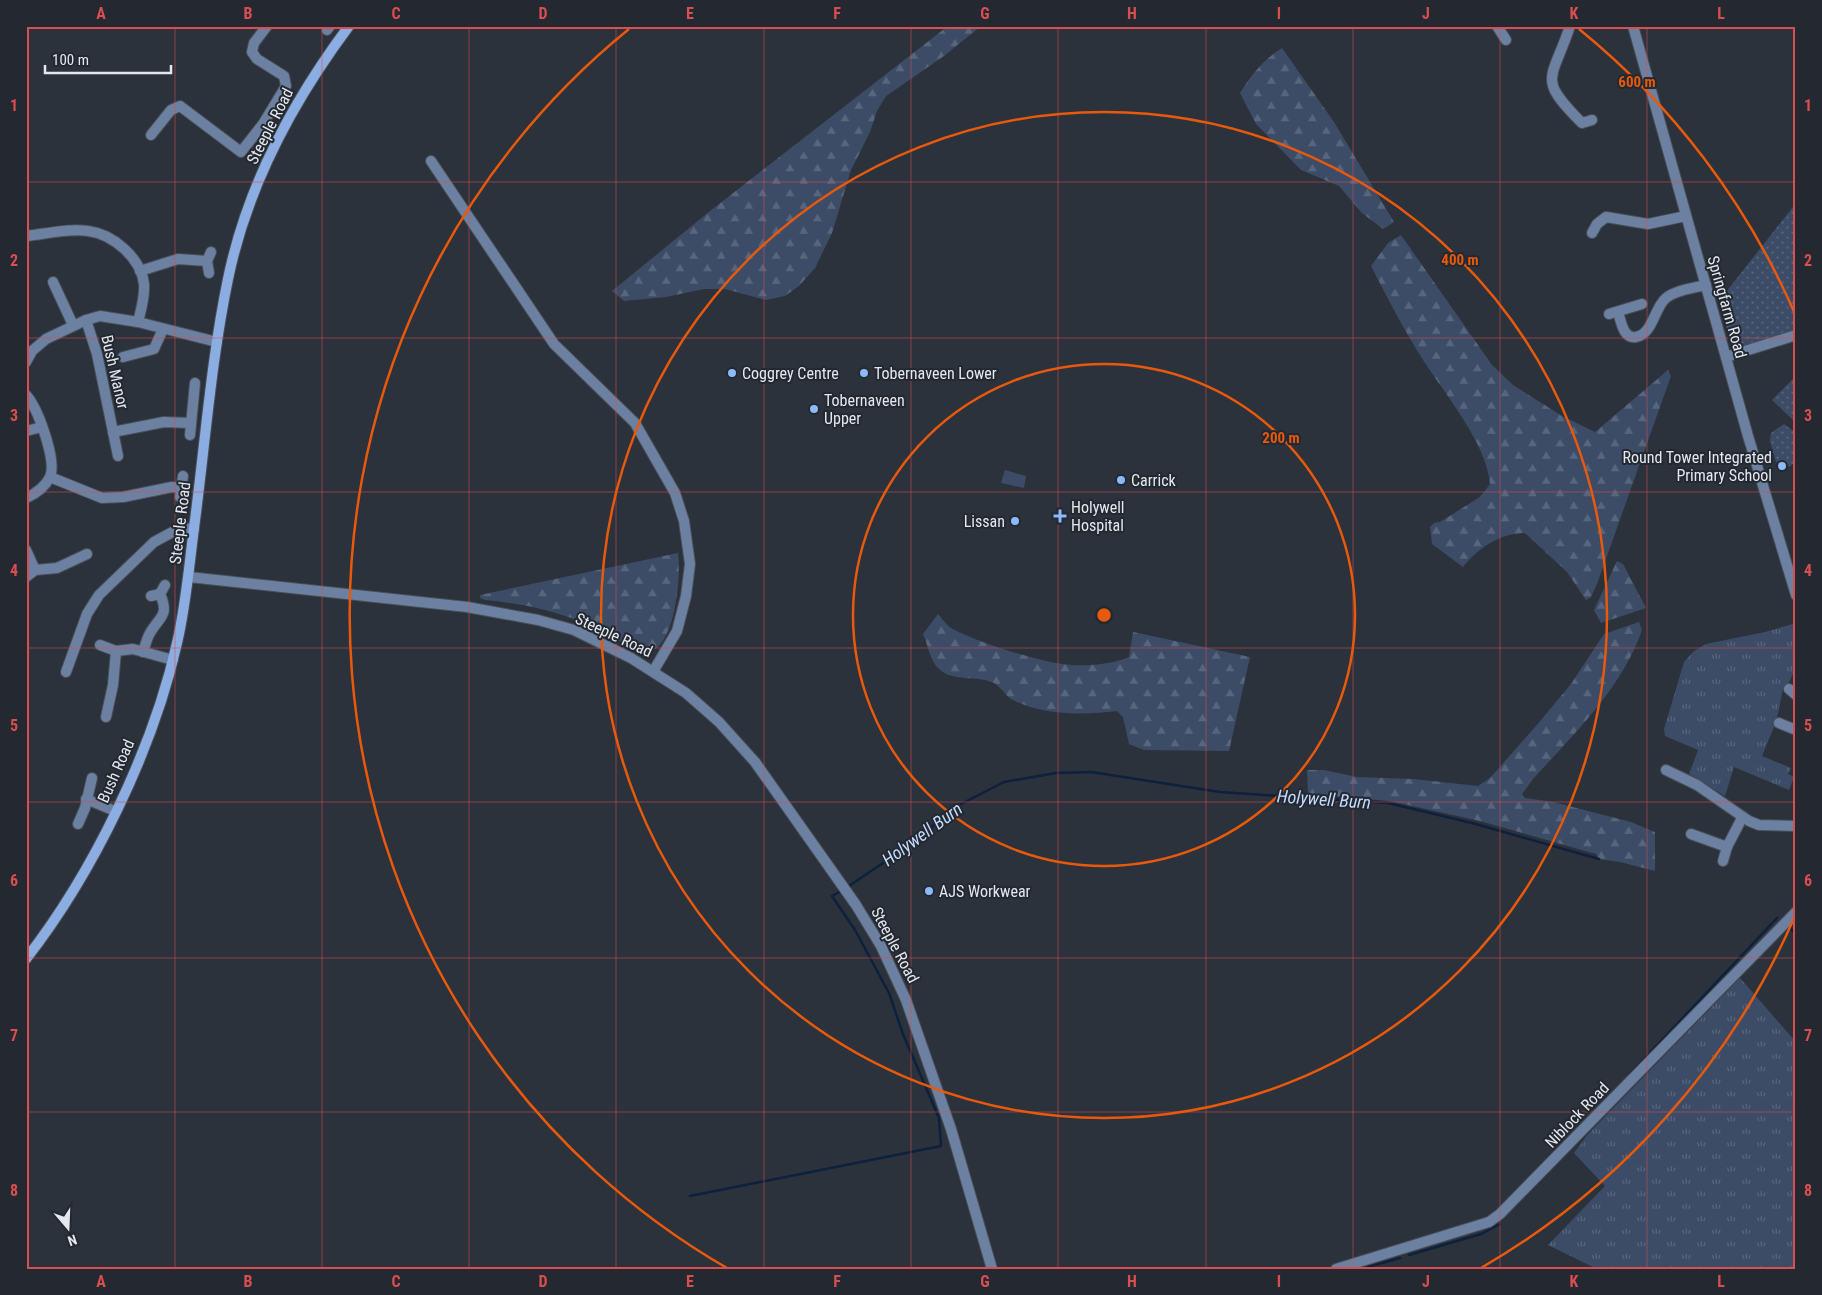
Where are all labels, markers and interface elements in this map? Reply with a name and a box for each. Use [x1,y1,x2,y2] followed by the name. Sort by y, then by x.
[96,4,106,23] text: A
[244,4,253,23] text: B
[391,4,401,23] text: C
[538,4,548,23] text: D
[686,4,694,23] text: E
[833,4,841,23] text: F
[980,4,990,23] text: G
[1127,4,1137,23] text: H
[1277,4,1281,23] text: I
[1422,4,1430,23] text: J
[1570,4,1579,23] text: K
[1717,4,1725,23] text: L
[45,42,171,74] scale bar
[52,51,89,69] text: 100 m
[1618,73,1656,91] text: 600 m
[243,85,297,167] street label: Steeple Road
[10,96,18,115] text: 1
[1804,96,1812,115] text: 1
[10,251,18,270] text: 2
[1441,251,1479,269] text: 400 m
[1804,251,1812,270] text: 2
[1703,254,1751,360] street label: Springfarm Road
[97,333,133,411] street label: Bush Manor
[742,364,839,383] place label: Coggrey Centre
[874,364,997,383] place label: Tobernaveen Lower
[726,367,738,379] marker: Coggrey Centre
[858,367,870,379] marker: Tobernaveen Lower
[824,391,905,428] place label: Tobernaveen Upper
[808,403,820,415] marker: Tobernaveen Upper
[10,406,18,425] text: 3
[1804,406,1812,425] text: 3
[1262,429,1300,447] text: 200 m
[1622,448,1772,485] place label: Round Tower Integrated Primary School
[1776,460,1788,472] marker: Round Tower Integrated Primary School
[1131,471,1177,490] place label: Carrick
[1115,474,1127,486] marker: Carrick
[166,481,194,565] street label: Steeple Road
[1071,498,1125,535] place label: Holywell Hospital
[1053,509,1067,523] marker: Holywell Hospital
[964,512,1005,531] place label: Lissan
[1009,515,1021,527] marker: Lissan
[10,561,18,580] text: 4
[1804,561,1812,580] text: 4
[1095,606,1113,624] centre of rings
[572,609,656,661] street label: Steeple Road
[10,716,18,735] text: 5
[1804,716,1812,735] text: 5
[94,736,138,806] street label: Bush Road
[1276,785,1372,813] water label: Holywell Burn
[878,798,966,870] water label: Holywell Burn
[10,871,18,890] text: 6
[1804,871,1812,890] text: 6
[939,882,1031,901] place label: AJS Workwear
[923,885,935,897] marker: AJS Workwear
[867,904,923,986] street label: Steeple Road
[10,1026,18,1045] text: 7
[1804,1026,1812,1045] text: 7
[1541,1078,1613,1152] street label: Niblock Road
[10,1181,18,1200] text: 8
[1804,1181,1812,1200] text: 8
[42,1202,92,1252] north arrow
[66,1231,79,1249] text: N
[96,1272,106,1291] text: A
[244,1272,253,1291] text: B
[391,1272,401,1291] text: C
[538,1272,548,1291] text: D
[686,1272,694,1291] text: E
[833,1272,841,1291] text: F
[980,1272,990,1291] text: G
[1127,1272,1137,1291] text: H
[1277,1272,1281,1291] text: I
[1422,1272,1430,1291] text: J
[1570,1272,1579,1291] text: K
[1717,1272,1725,1291] text: L

